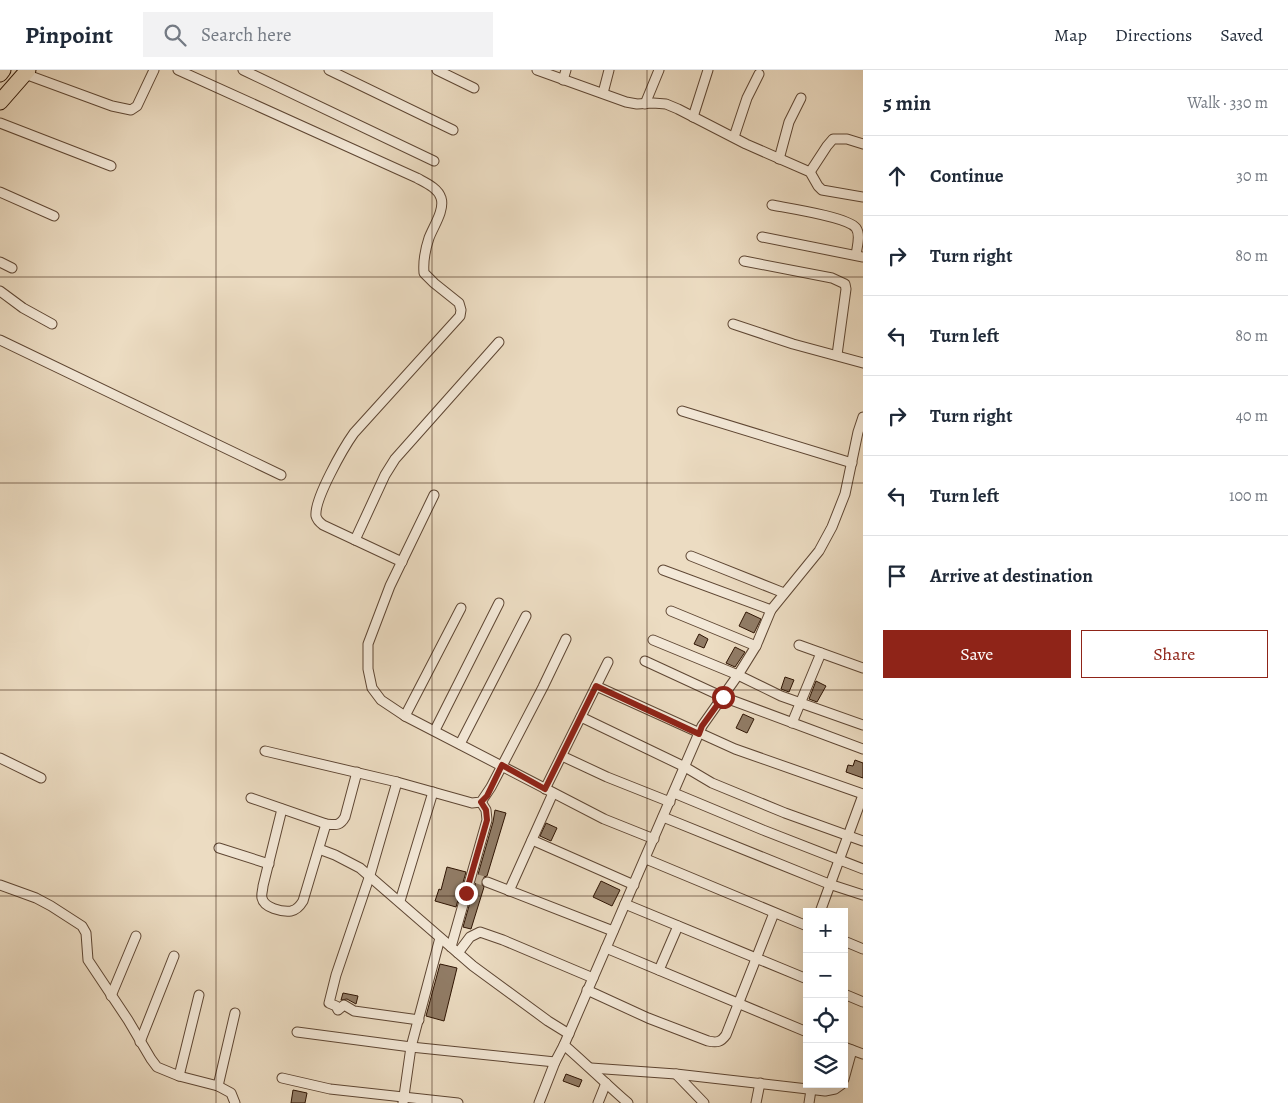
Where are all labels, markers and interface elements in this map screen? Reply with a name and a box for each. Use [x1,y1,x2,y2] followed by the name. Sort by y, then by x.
[143,12,493,57] search box
[25,19,113,51] text: Pinpoint
[161,21,189,49] icon: search
[201,22,291,48] text: Search here
[1054,23,1087,47] text: Map
[1115,23,1192,47] text: Directions
[1220,23,1263,47] text: Saved
[883,89,931,117] text: 5 min
[1187,92,1268,114] text: Walk · 330 m
[883,162,911,190] icon: ahead
[930,163,1004,189] text: Continue
[1236,165,1268,187] text: 30 m
[883,242,911,270] icon: right
[930,243,1012,269] text: Turn right
[1235,245,1268,267] text: 80 m
[883,322,911,350] icon: left
[930,323,999,349] text: Turn left
[1235,325,1268,347] text: 80 m
[883,402,911,430] icon: right
[930,403,1012,429] text: Turn right
[1236,405,1268,427] text: 40 m
[883,482,911,510] icon: left
[930,483,999,509] text: Turn left
[1229,485,1268,507] text: 100 m
[883,562,911,590] icon: arrive
[930,563,1093,589] text: Arrive at destination
[883,630,1071,678] button: Save
[1081,630,1268,678] button: Share
[712,686,735,709] route start
[455,882,478,905] route end
[803,908,848,1088] map controls
[803,908,848,953] button: +
[803,953,848,998] button: −
[803,998,848,1043] button: locate
[803,1043,848,1088] button: layers

